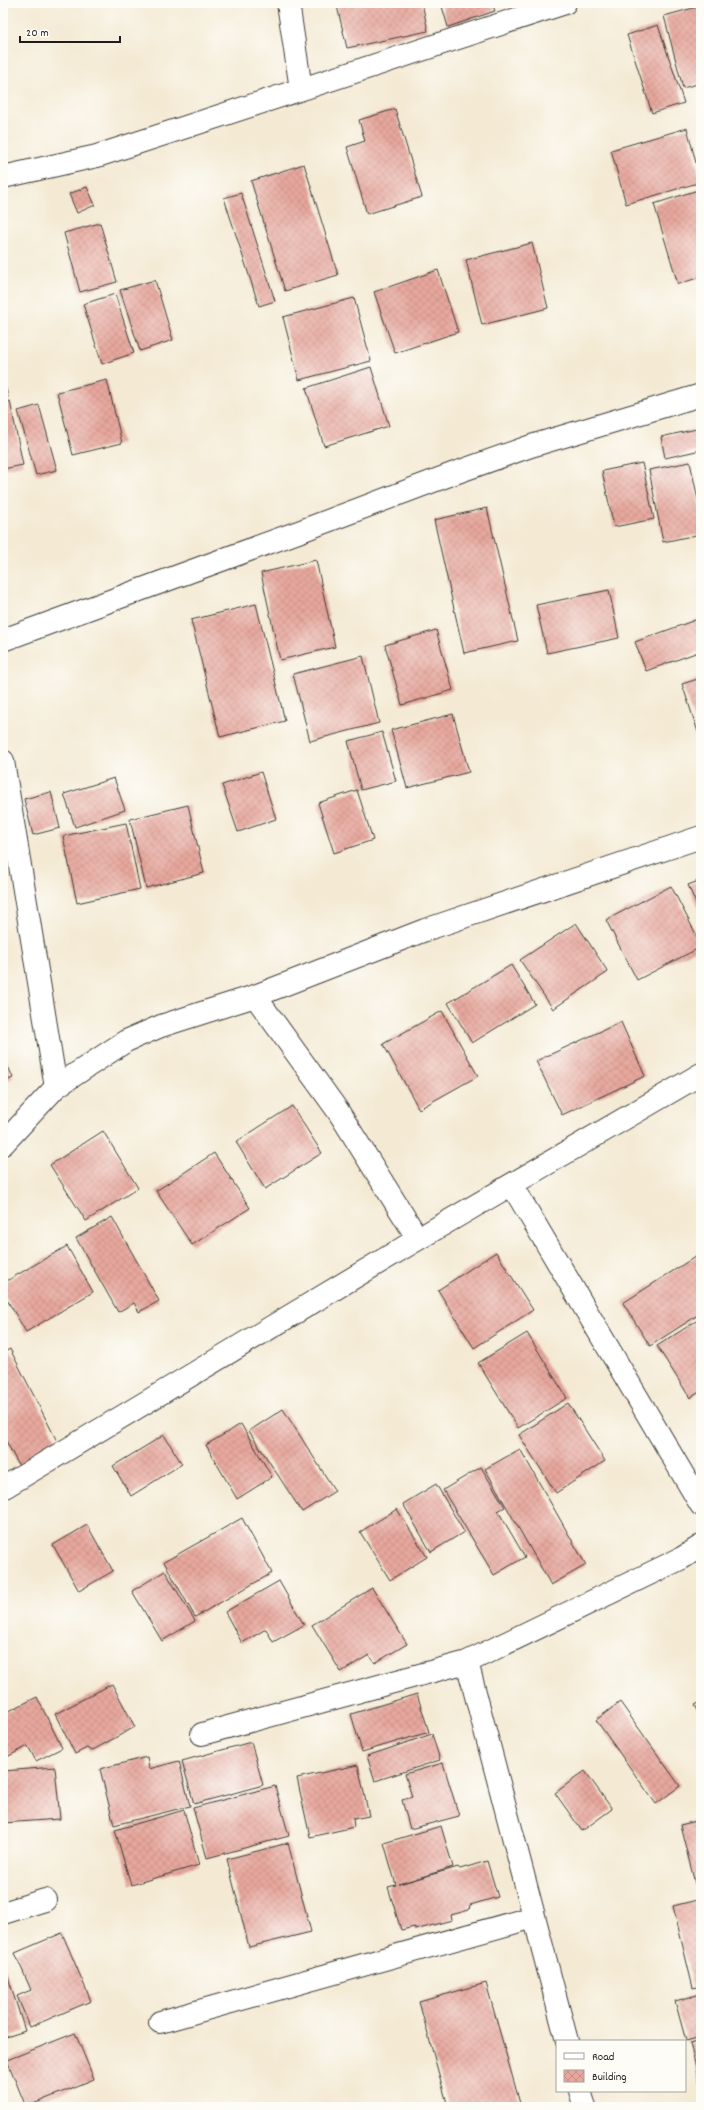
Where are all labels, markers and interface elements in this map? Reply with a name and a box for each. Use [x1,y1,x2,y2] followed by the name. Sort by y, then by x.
[20,18,120,44] scale bar
[26,25,49,42] text: 20 m
[556,2040,686,2092] legend
[592,2049,614,2066] text: Road
[592,2069,627,2086] text: Building

